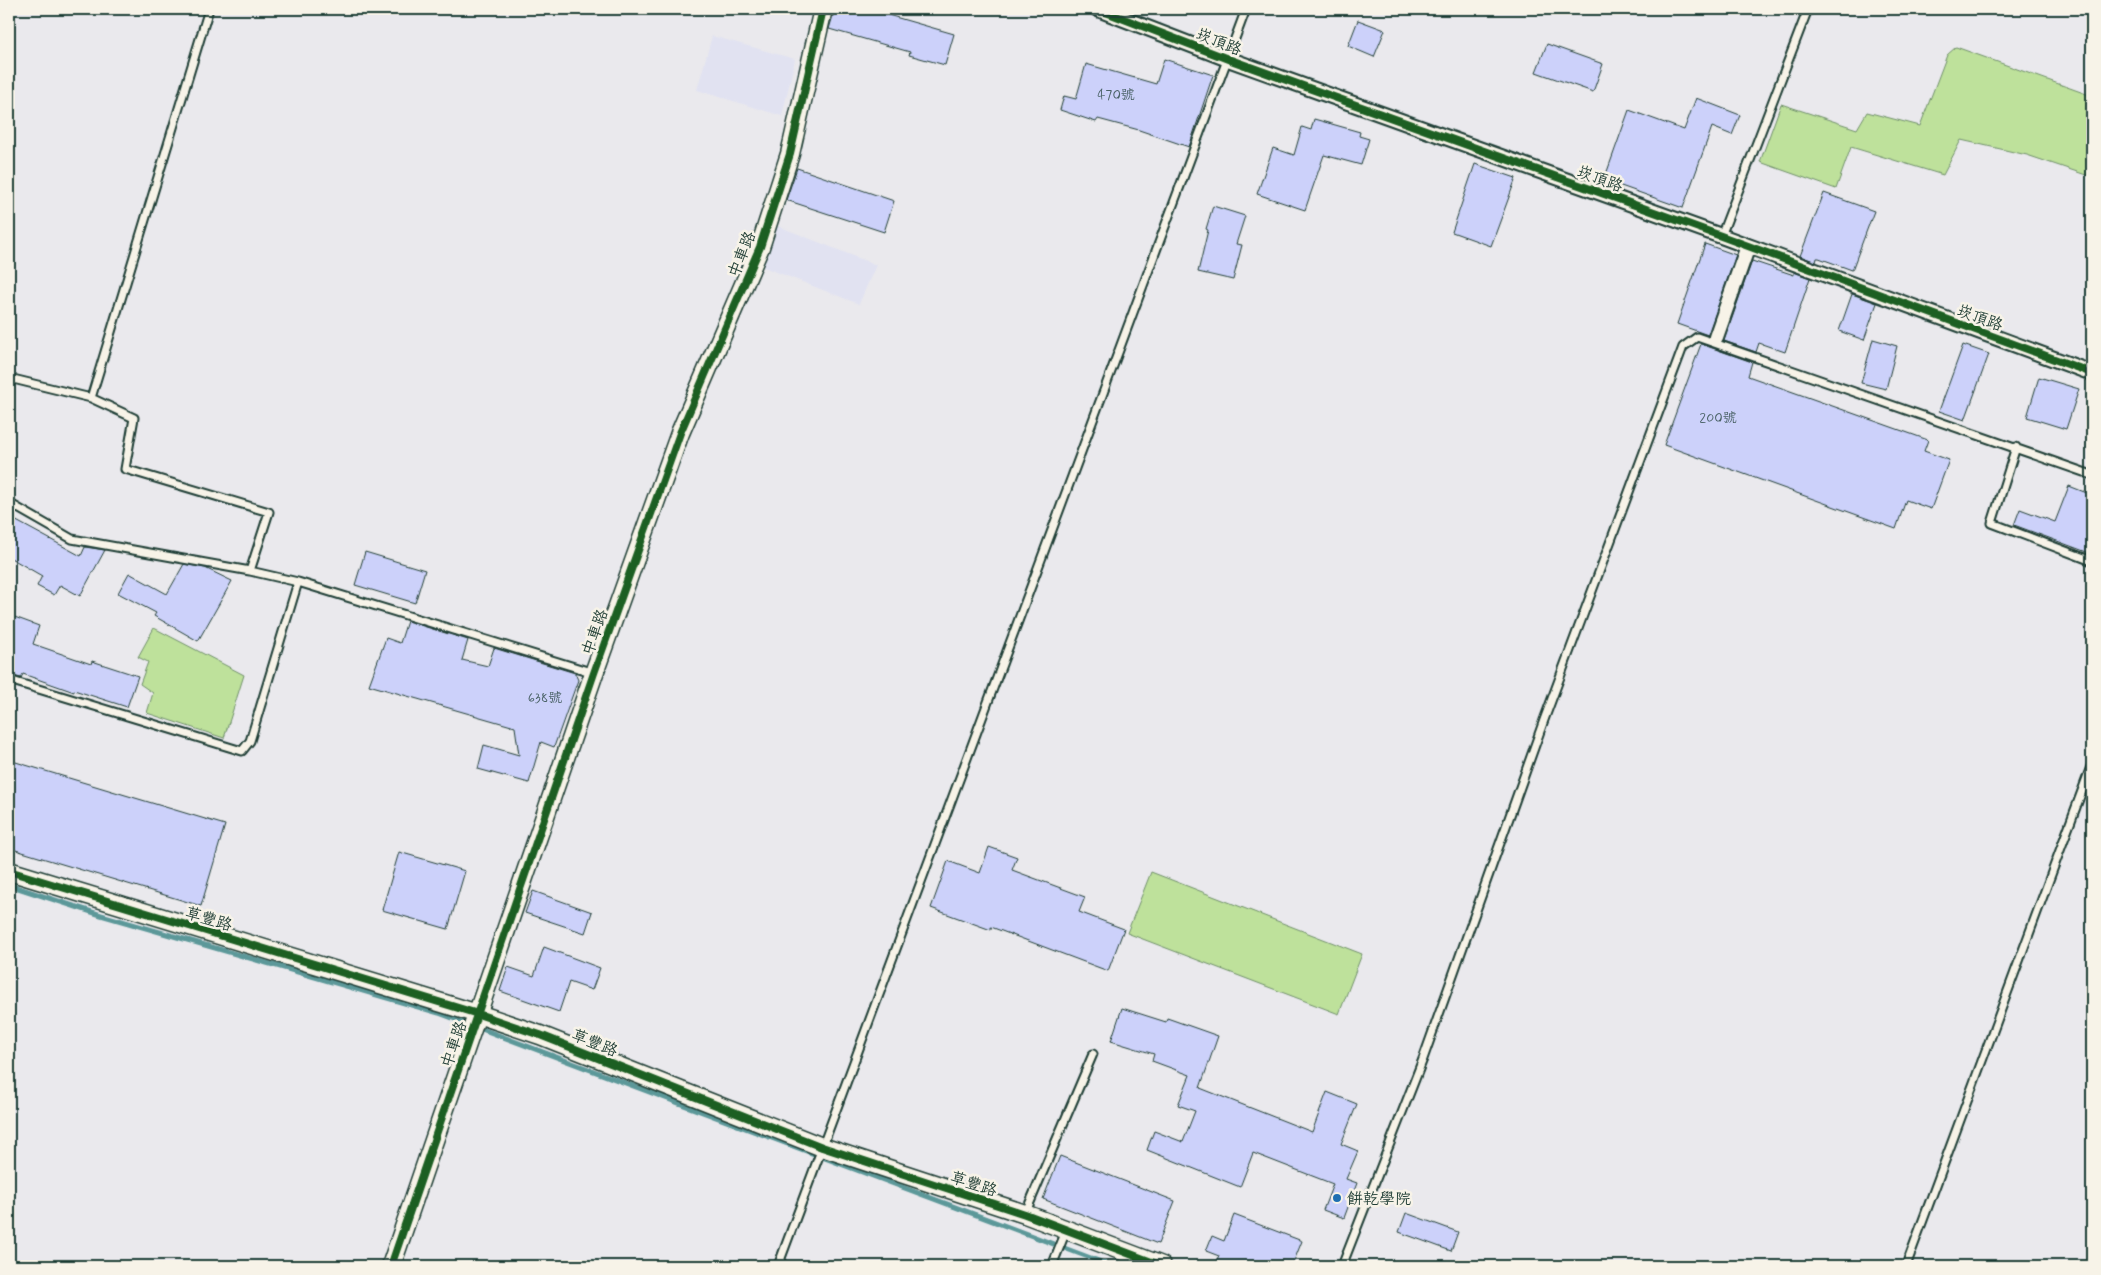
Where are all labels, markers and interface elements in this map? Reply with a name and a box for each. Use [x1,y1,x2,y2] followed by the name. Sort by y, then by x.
[1192,24,1245,61] street label: 崁頂路
[1097,86,1135,104] house number: 470號
[1573,161,1626,197] street label: 崁頂路
[724,228,761,281] street label: 中車路
[1953,300,2006,336] street label: 崁頂路
[1699,409,1737,427] house number: 200號
[577,606,613,659] street label: 中車路
[528,689,562,707] house number: 638號
[183,902,235,936] street label: 草豐路
[437,1018,472,1071] street label: 中車路
[568,1025,621,1062] street label: 草豐路
[947,1167,1000,1202] street label: 草豐路
[1347,1189,1411,1210] place label: 餅乾學院
[1331,1192,1343,1204] marker: 餅乾學院

